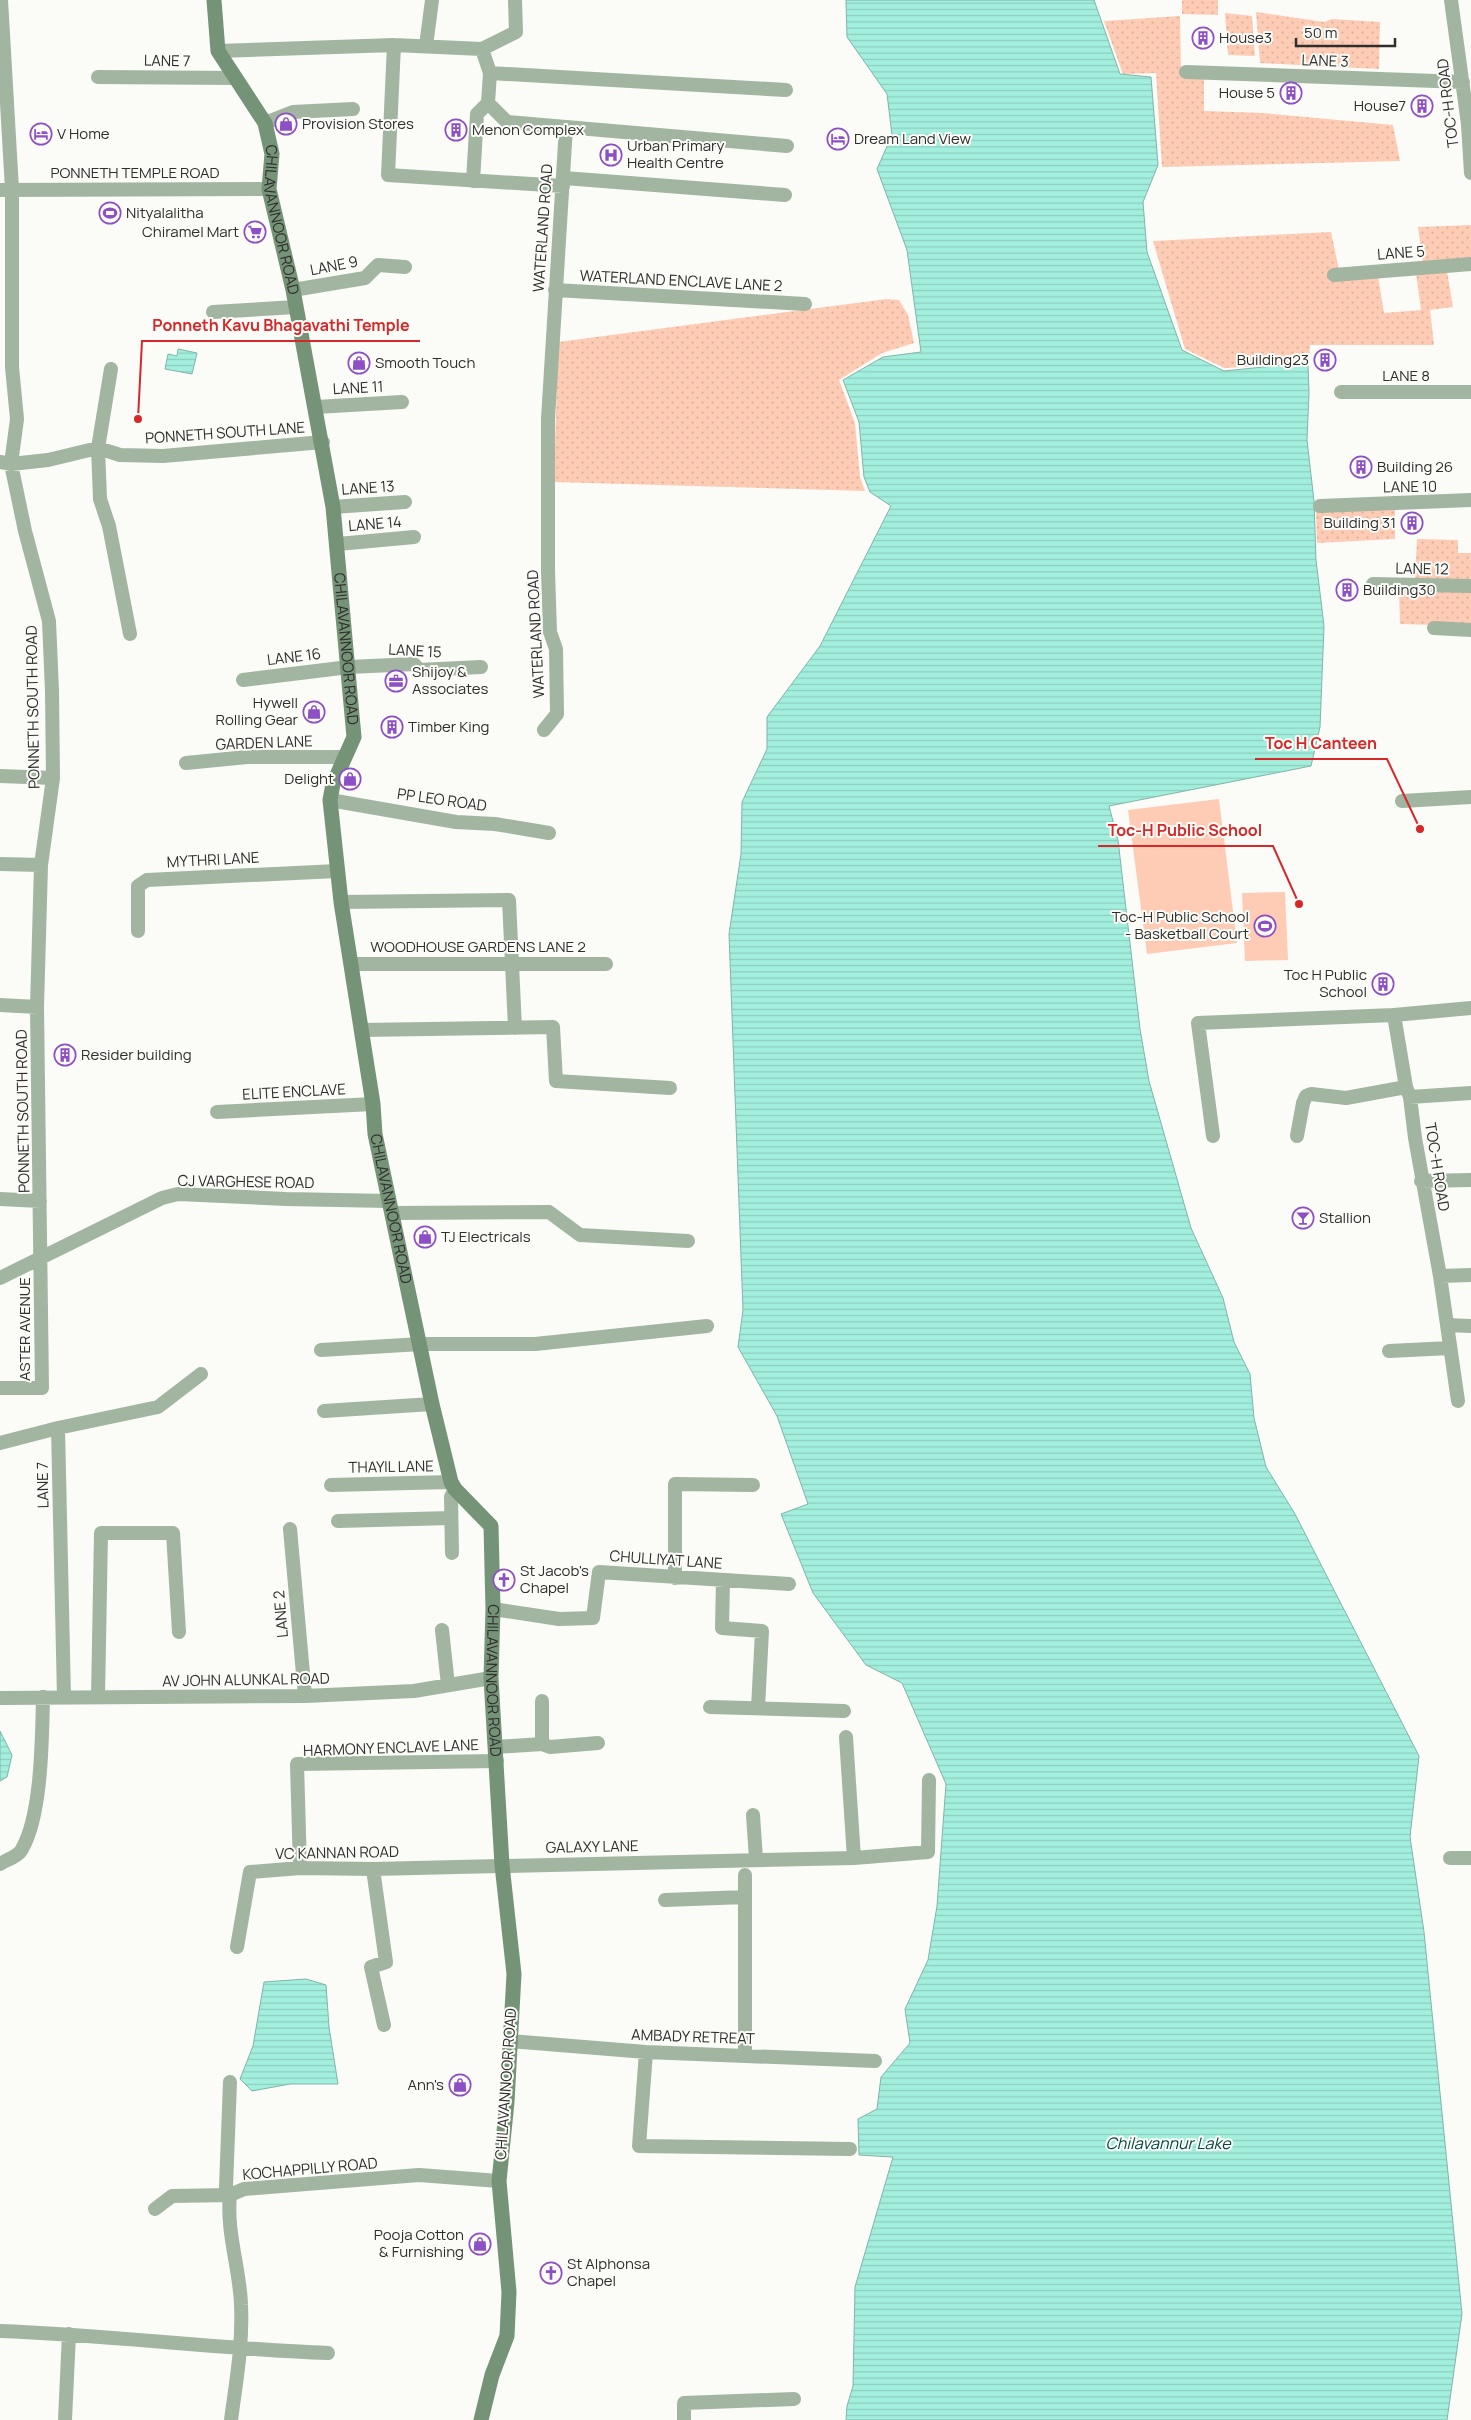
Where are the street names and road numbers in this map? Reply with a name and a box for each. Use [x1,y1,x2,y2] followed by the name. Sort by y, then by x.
[1301,49,1349,72] street label: LANE 3
[144,50,190,71] street label: LANE 7
[1432,57,1463,149] street label: TOC-H ROAD
[258,143,305,297] street label: CHILAVANNOOR ROAD
[50,162,220,183] street label: PONNETH TEMPLE ROAD
[528,163,557,293] street label: WATERLAND ROAD
[1376,240,1425,265] street label: LANE 5
[308,251,360,280] street label: LANE 9
[579,265,783,296] street label: WATERLAND ENCLAVE LANE 2
[1382,365,1430,386] street label: LANE 8
[332,376,384,399] street label: LANE 11
[144,416,306,449] street label: PONNETH SOUTH LANE
[341,475,395,500] street label: LANE 13
[1383,476,1437,497] street label: LANE 10
[347,511,403,536] street label: LANE 14
[1395,558,1449,579] street label: LANE 12
[522,569,549,699] street label: WATERLAND ROAD
[329,572,364,726] street label: CHILAVANNOOR ROAD
[21,625,44,789] street label: PONNETH SOUTH ROAD
[388,639,442,662] street label: LANE 15
[266,643,322,670] street label: LANE 16
[215,730,313,755] street label: GARDEN LANE
[396,783,488,816] street label: PP LEO ROAD
[166,847,260,872] street label: MYTHRI LANE
[370,936,586,957] street label: WOODHOUSE GARDENS LANE 2
[11,1029,34,1193] street label: PONNETH SOUTH ROAD
[242,1078,346,1105] street label: ELITE ENCLAVE
[1420,1121,1455,1213] street label: TOC-H ROAD
[365,1132,417,1286] street label: CHILAVANNOOR ROAD
[177,1170,315,1193] street label: CJ VARGHESE ROAD
[14,1277,35,1381] street label: ASTER AVENUE
[348,1455,434,1478] street label: THAYIL LANE
[32,1462,53,1508] street label: LANE 7
[609,1545,723,1574] street label: CHULLIYAT LANE
[268,1589,293,1639] street label: LANE 2
[481,1604,507,1757] street label: CHILAVANNOOR ROAD
[162,1668,330,1691] street label: AV JOHN ALUNKAL ROAD
[303,1734,479,1761] street label: HARMONY ENCLAVE LANE
[545,1835,639,1858] street label: GALAXY LANE
[275,1841,399,1864] street label: VC KANNAN ROAD
[490,2007,521,2161] street label: CHILAVANNOOR ROAD
[631,2024,755,2049] street label: AMBADY RETREAT
[242,2152,378,2185] street label: KOCHAPPILLY ROAD

